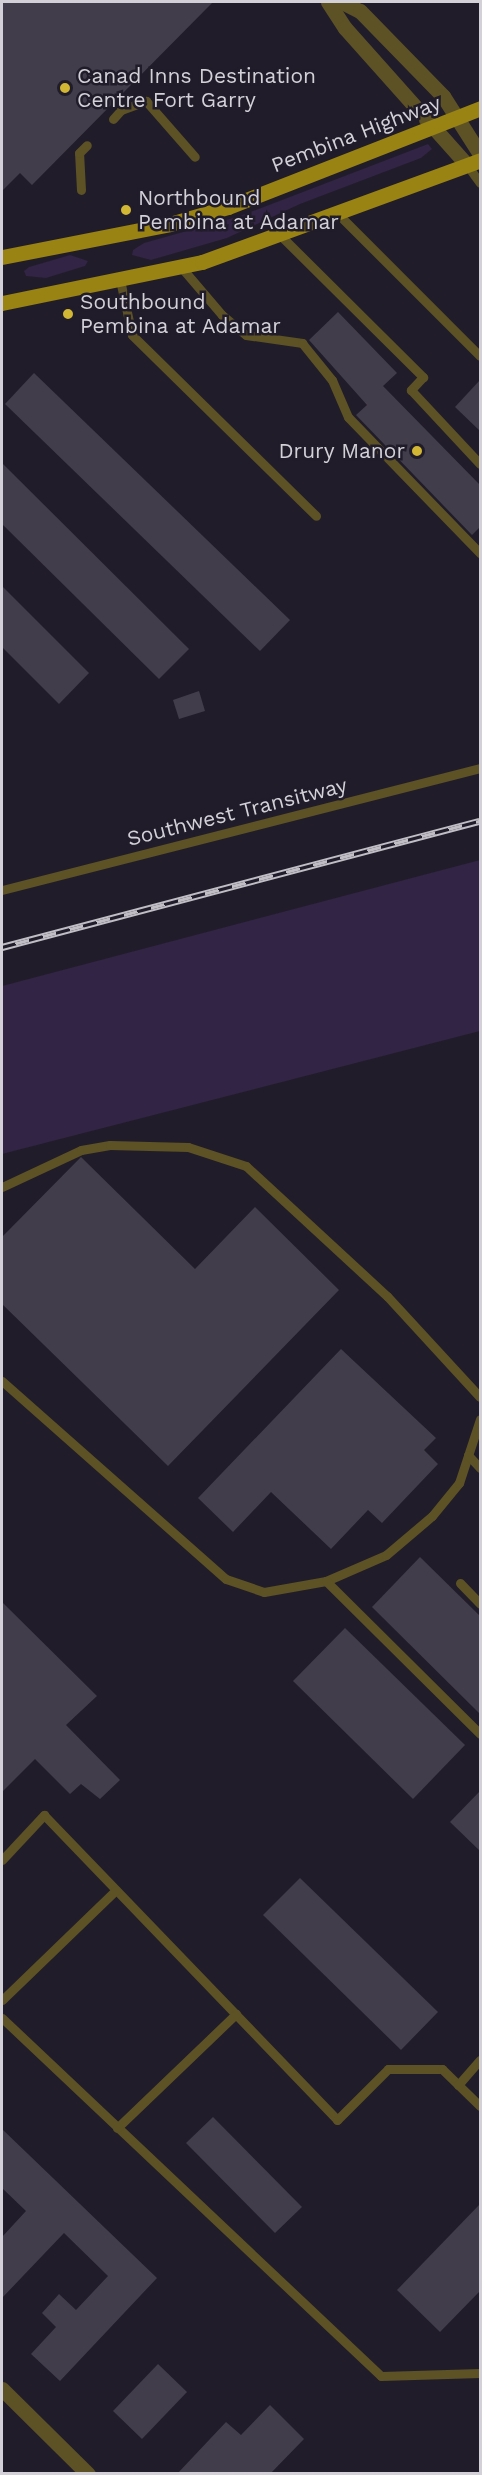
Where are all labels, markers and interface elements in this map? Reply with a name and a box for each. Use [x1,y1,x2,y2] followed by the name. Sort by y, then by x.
[77,63,316,113] place label: Canad Inns Destination Centre Fort Garry
[58,81,72,95] marker: Canad Inns Destination Centre Fort Garry
[267,90,445,178] street label: Pembina Highway
[138,185,340,235] place label: Northbound Pembina at Adamar
[119,203,133,217] marker: Northbound Pembina at Adamar
[80,289,282,339] place label: Southbound Pembina at Adamar
[61,307,75,321] marker: Southbound Pembina at Adamar
[278,438,405,464] place label: Drury Manor
[410,444,424,458] marker: Drury Manor
[124,772,350,852] street label: Southwest Transitway

